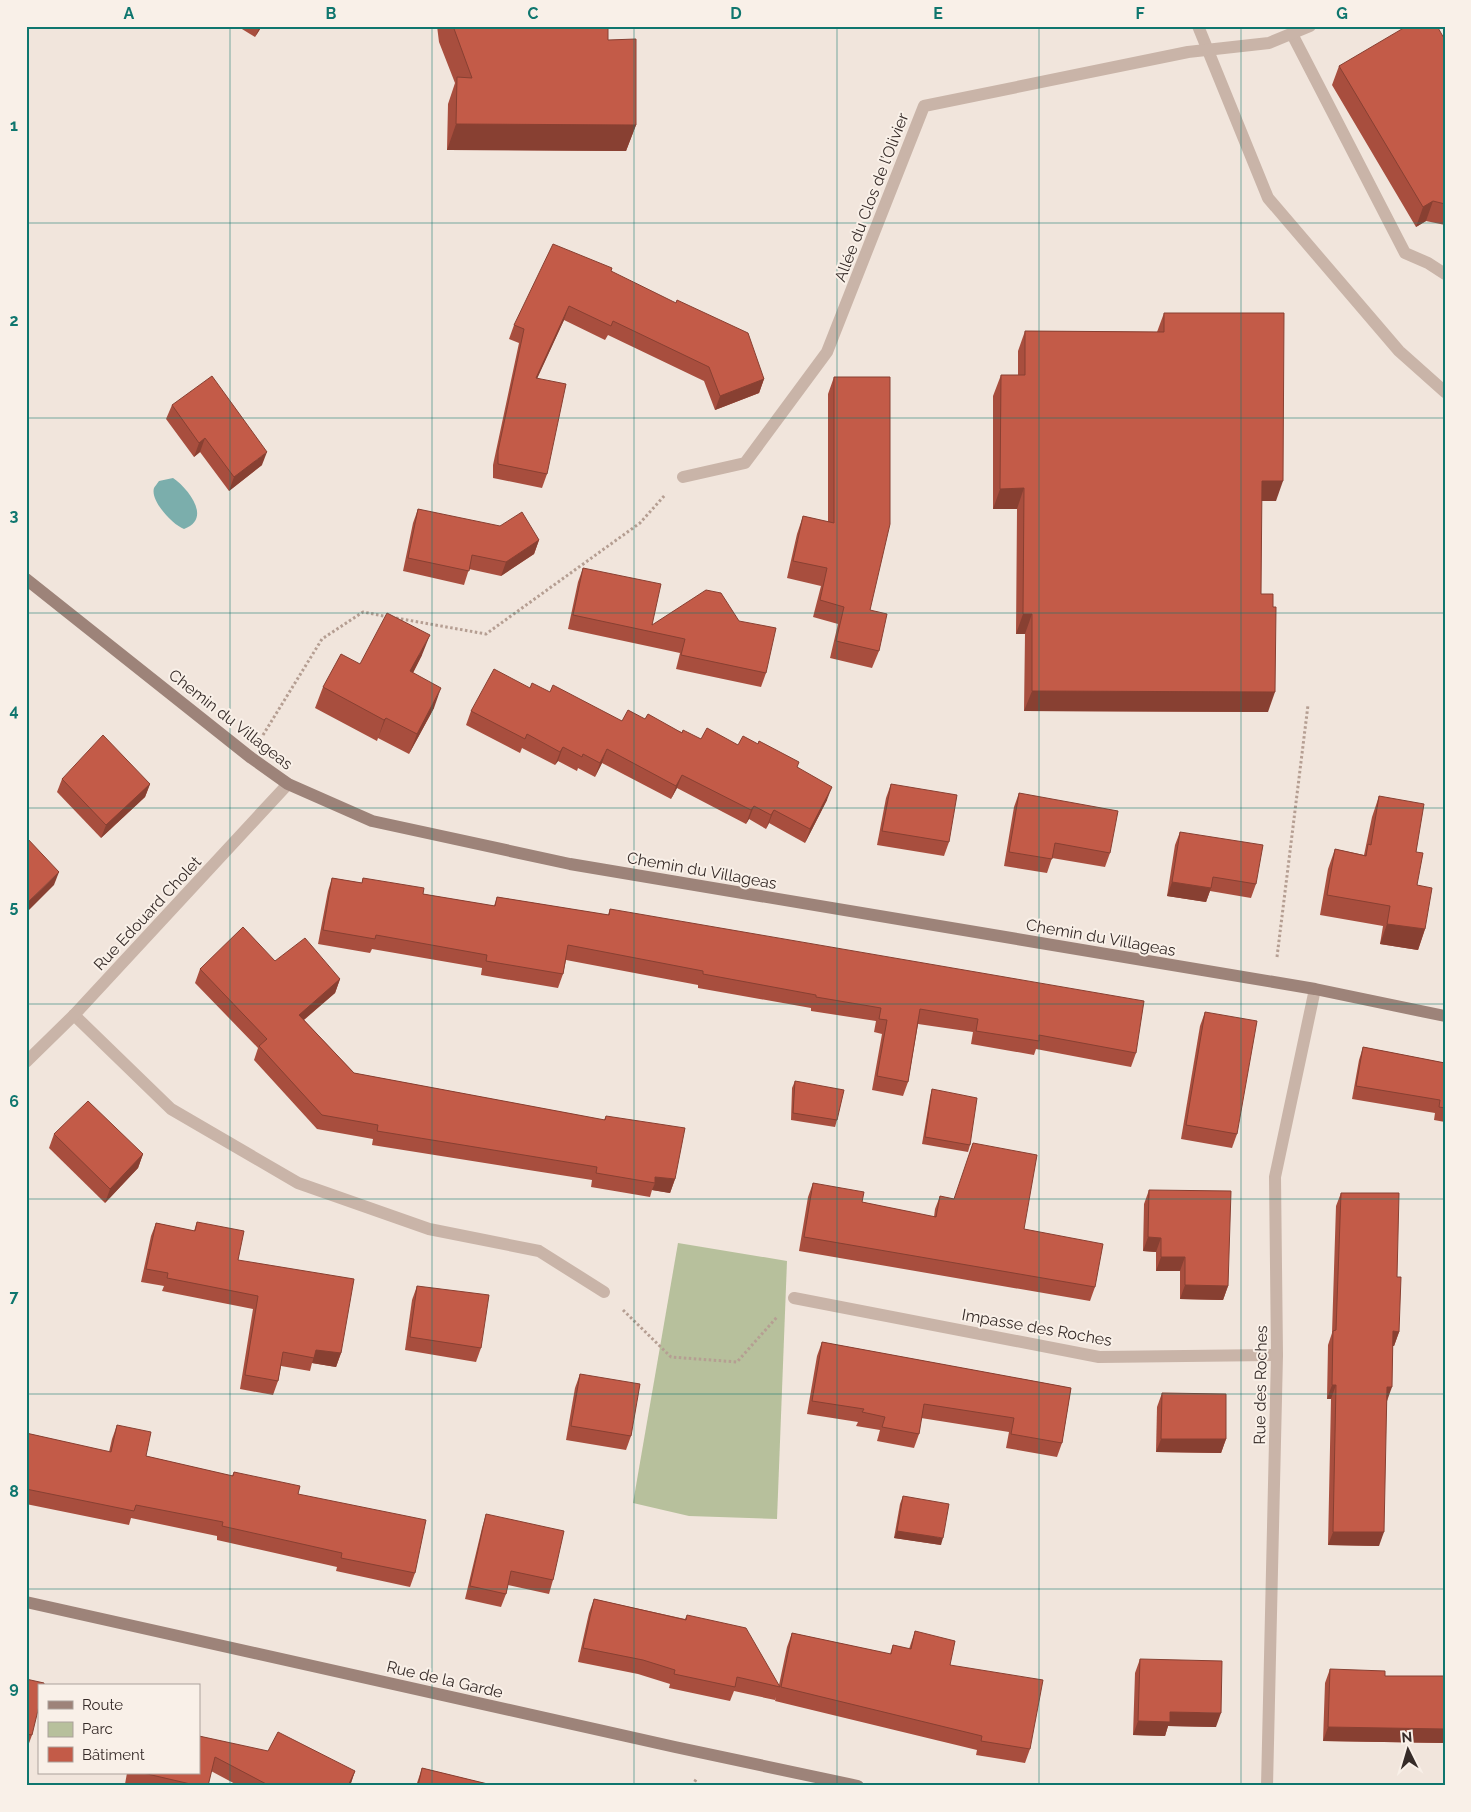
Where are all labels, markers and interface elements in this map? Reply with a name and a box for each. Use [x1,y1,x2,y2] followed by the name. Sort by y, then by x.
[124,4,135,23] text: A
[326,4,337,23] text: B
[528,4,539,23] text: C
[730,4,742,23] text: D
[933,4,943,23] text: E
[1135,4,1145,23] text: F
[1336,4,1348,23] text: G
[830,110,913,284] street label: Allée du Clos de l’Olivier
[10,116,18,135] text: 1
[9,311,19,330] text: 2
[10,506,19,525] text: 3
[165,665,297,774] street label: Chemin du Villageas
[9,701,19,720] text: 4
[626,848,779,893] street label: Chemin du Villageas
[90,852,205,974] street label: Rue Edouard Cholet
[10,897,19,916] text: 5
[1025,915,1178,960] street label: Chemin du Villageas
[9,1092,19,1111] text: 6
[10,1287,19,1306] text: 7
[960,1305,1114,1350] street label: Impasse des Roches
[1250,1325,1271,1445] street label: Rue des Roches
[9,1482,19,1501] text: 8
[385,1657,505,1702] street label: Rue de la Garde
[9,1678,19,1697] text: 9
[38,1684,200,1774] legend
[82,1696,123,1714] text: Route
[82,1720,113,1738] text: Parc
[1384,1724,1434,1774] north arrow
[1401,1729,1413,1745] text: N
[82,1746,145,1764] text: Bâtiment

